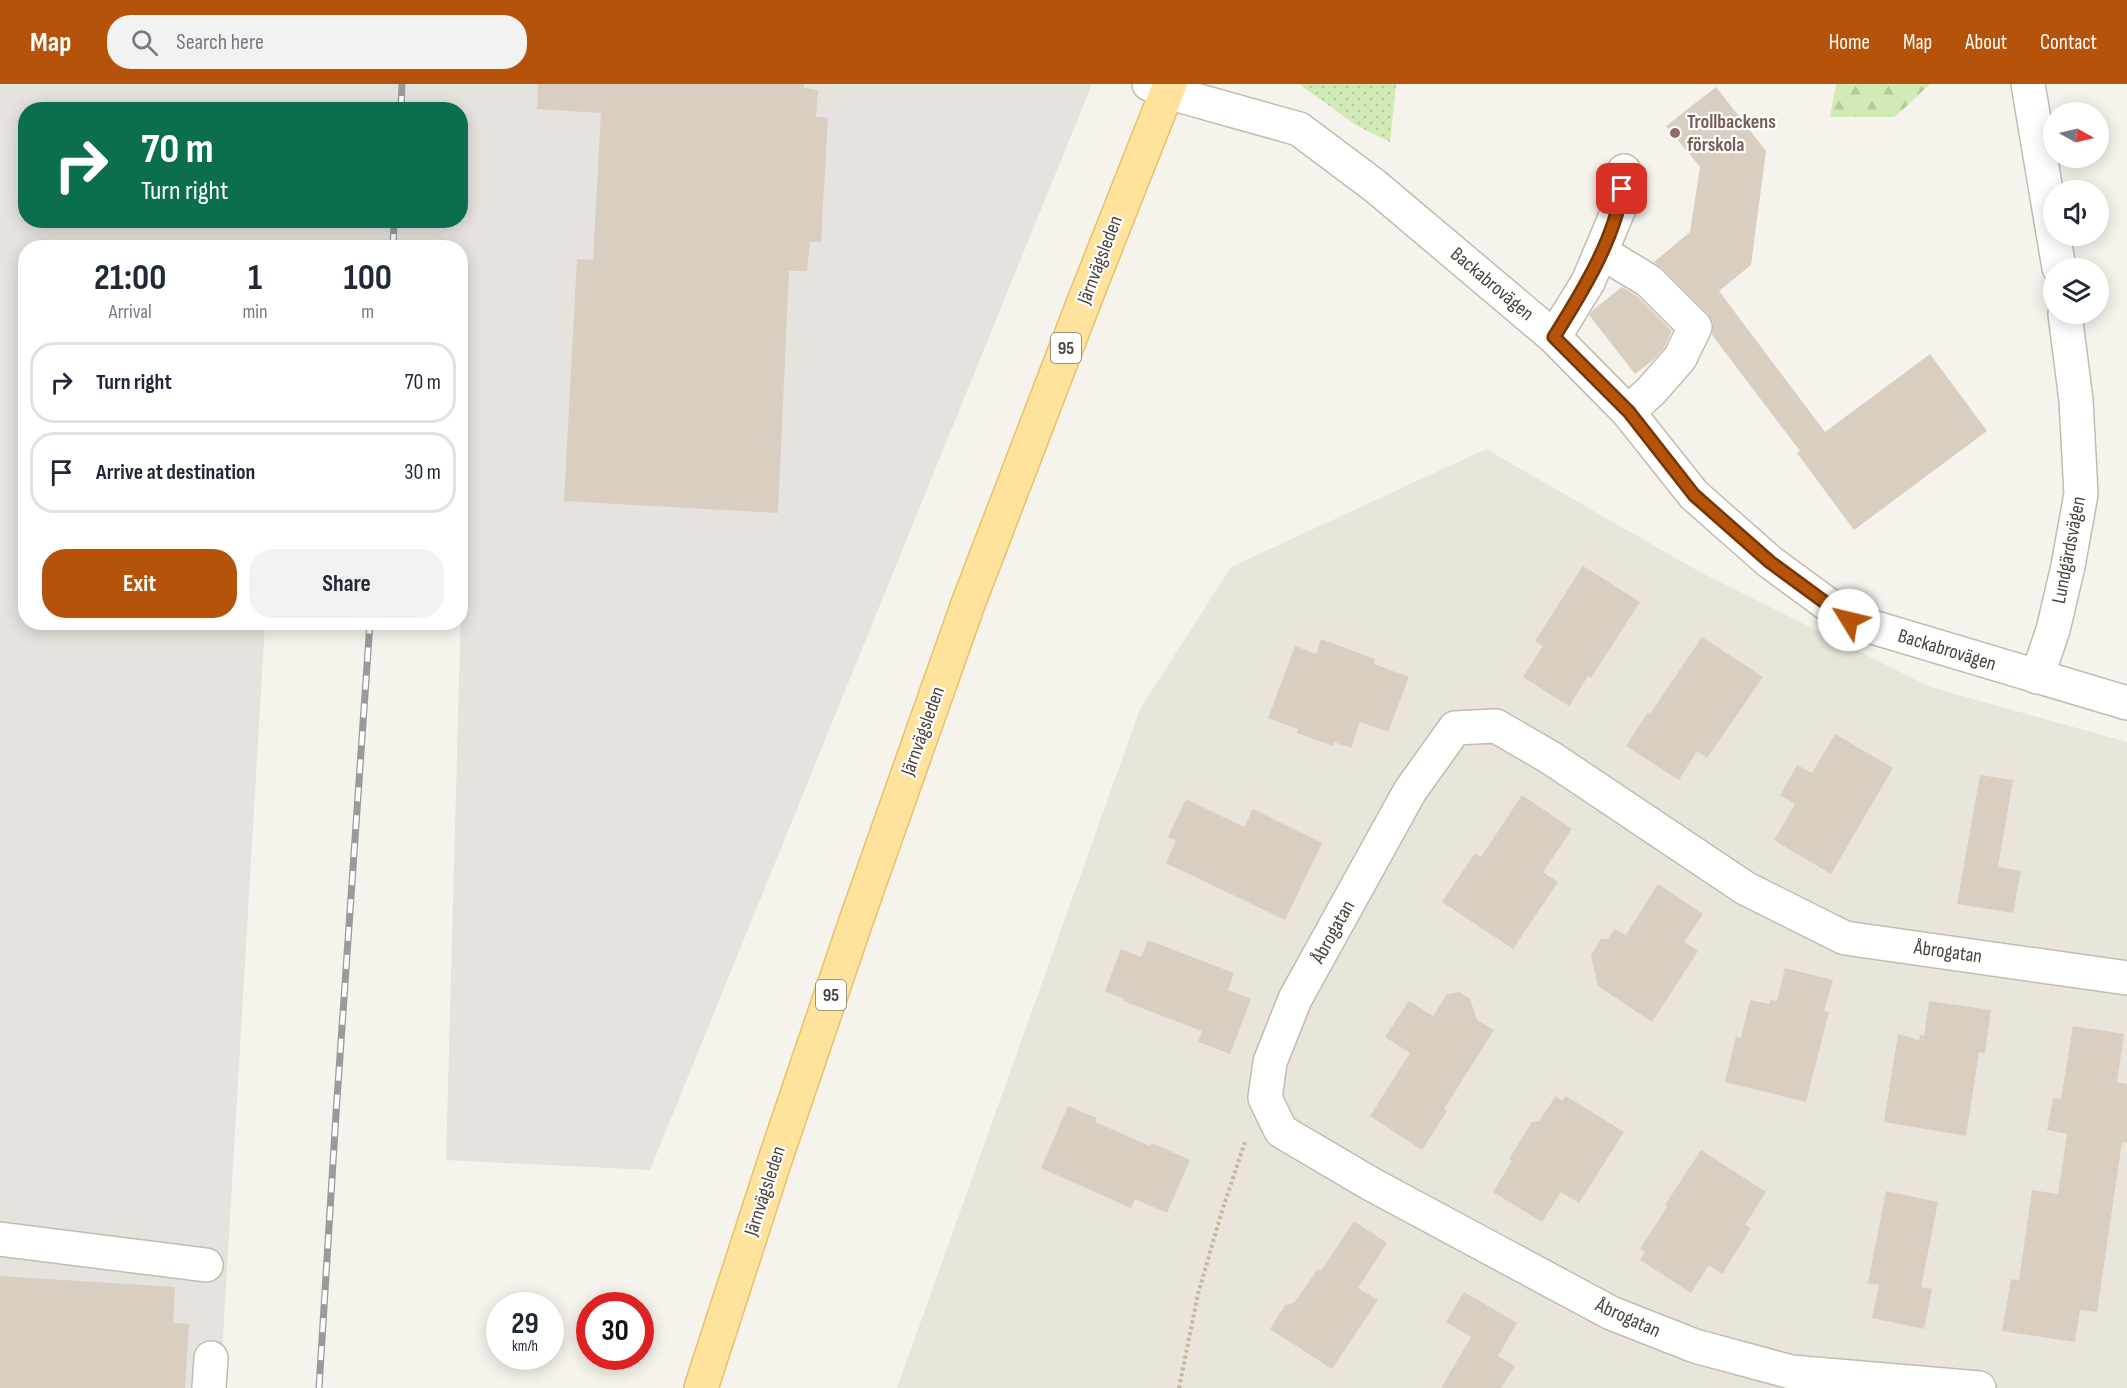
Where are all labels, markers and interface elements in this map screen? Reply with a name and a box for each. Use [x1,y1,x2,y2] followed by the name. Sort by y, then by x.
[107,15,527,69] search box
[30,26,71,59] text: Map
[128,26,161,59] icon: search
[176,29,264,56] text: Search here
[1829,30,1870,55] text: Home
[1903,30,1932,55] text: Map
[1965,30,2007,55] text: About
[2040,30,2097,55] text: Contact
[2043,102,2109,168] north arrow
[2043,102,2109,324] map controls
[1687,110,1776,157] place label: Trollbackens förskola
[141,124,214,175] text: 70 m
[42,126,120,204] icon: right
[1668,126,1682,140] marker: Trollbackens förskola
[1596,163,1647,214] pin
[1605,172,1638,205] icon: arrive
[141,175,228,207] text: Turn right
[2043,180,2109,246] button: sound
[1072,212,1128,309] street label: Järnvägsleden
[1445,242,1539,326] street label: Backabrovägen
[94,257,166,300] text: 21:00
[248,257,262,300] text: 1
[344,257,392,300] text: 100
[2043,258,2109,324] button: layers
[109,300,152,324] text: Arrival
[242,300,268,324] text: min
[361,300,374,324] text: m
[1051,333,1081,363] road number: 95
[45,366,78,399] icon: right
[96,369,172,396] text: Turn right
[405,369,441,396] text: 70 m
[45,456,78,489] icon: arrive
[96,459,255,486] text: Arrive at destination
[404,459,441,486] text: 30 m
[2047,494,2091,606] street label: Lundgärdsvägen
[42,549,237,618] button: Exit
[249,549,444,618] button: Share
[1817,588,1881,652] position arrow
[1895,624,1999,676] street label: Backabrovägen
[895,683,950,780] street label: Järnvägsleden
[1305,896,1360,969] street label: Åbrogatan
[1911,935,1984,969] street label: Åbrogatan
[816,980,846,1010] road number: 95
[739,1143,791,1240] street label: Järnvägsleden
[576,1292,654,1370] speed limit sign: 30
[1591,1293,1664,1343] street label: Åbrogatan
[511,1306,539,1342] text: 29
[512,1337,538,1356] text: km/h

